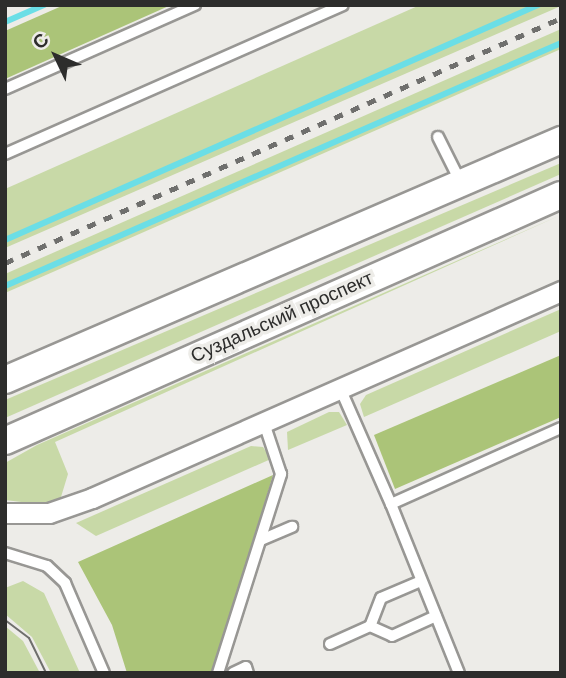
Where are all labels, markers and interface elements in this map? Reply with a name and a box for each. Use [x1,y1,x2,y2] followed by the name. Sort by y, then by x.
[21,21,91,91] north arrow
[27,27,54,55] text: С
[187,266,377,368] street label: Суздальский проспект

